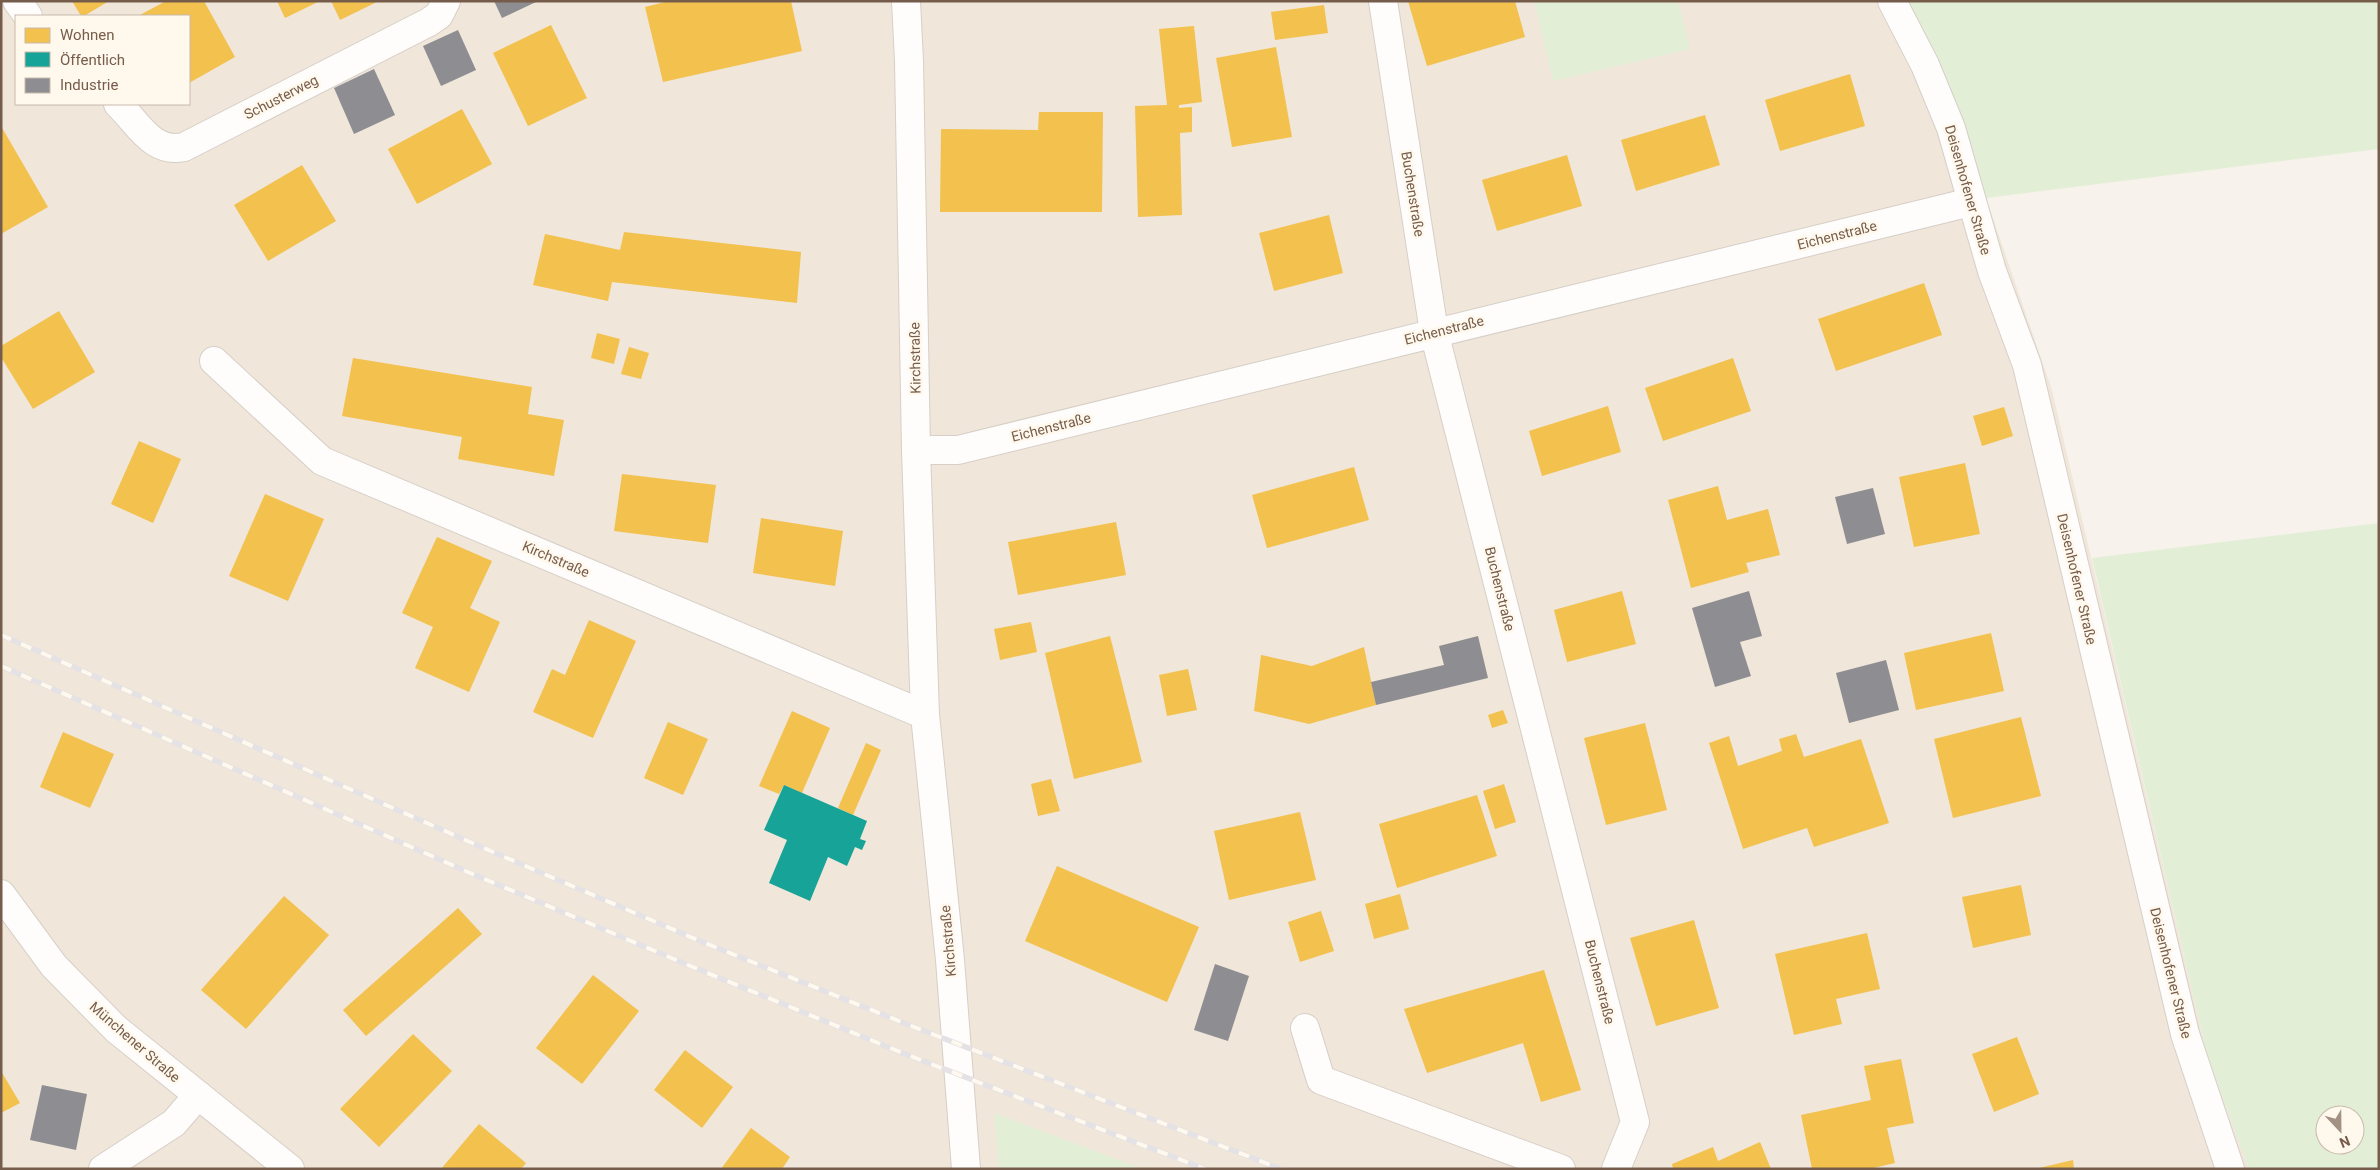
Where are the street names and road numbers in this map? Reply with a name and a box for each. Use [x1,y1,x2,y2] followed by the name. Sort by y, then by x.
[241,71,321,123] street label: Schusterweg
[1942,123,1994,257] street label: Deisenhofener Straße
[1398,150,1428,238] street label: Buchenstraße
[1796,217,1878,253] street label: Eichenstraße
[1403,312,1485,348] street label: Eichenstraße
[906,322,924,394] street label: Kirchstraße
[1010,409,1092,445] street label: Eichenstraße
[2054,512,2100,646] street label: Deisenhofener Straße
[520,538,592,580] street label: Kirchstraße
[1482,545,1518,633] street label: Buchenstraße
[937,905,959,977] street label: Kirchstraße
[2147,906,2195,1040] street label: Deisenhofener Straße
[1582,938,1618,1026] street label: Buchenstraße
[87,998,183,1086] street label: Münchener Straße

